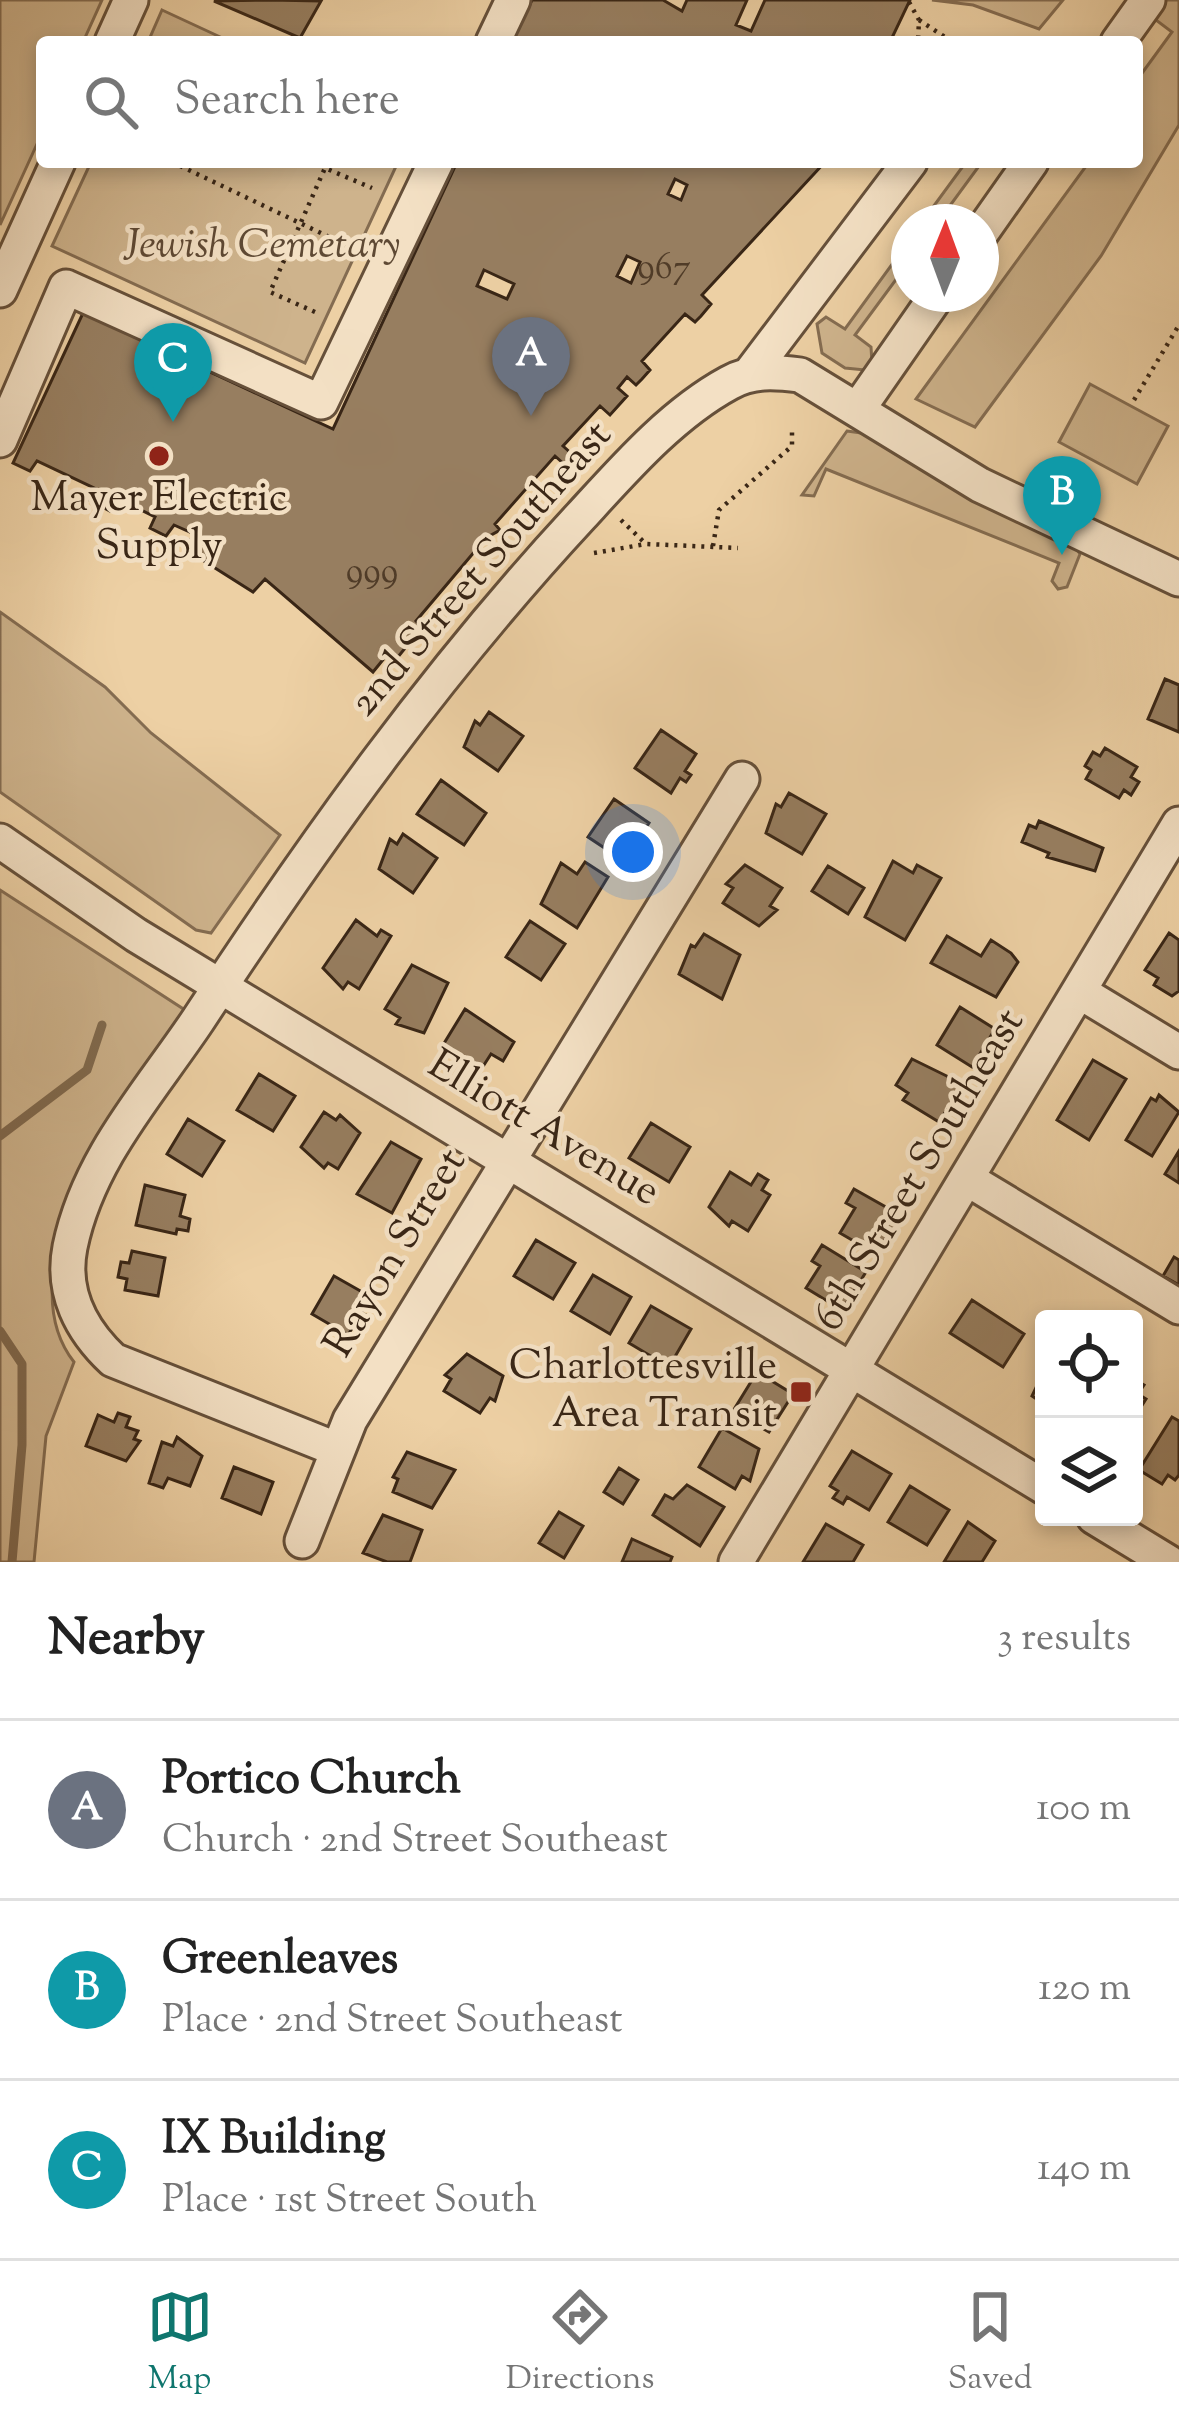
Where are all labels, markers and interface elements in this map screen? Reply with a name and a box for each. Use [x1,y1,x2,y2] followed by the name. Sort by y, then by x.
[36,36,1143,168] search box
[78,69,144,135] icon: search
[174,70,400,135] text: Search here
[891,204,999,312] north arrow
[123,217,400,277] park label: Jewish Cemetary
[637,243,691,295] house number: 967
[492,317,570,416] pin: A
[134,323,212,422] pin: C
[336,409,628,731] street label: 2nd Street Southeast
[146,443,172,469] marker: Mayer Electric Supply
[1023,456,1101,555] pin: B
[30,470,288,578] place label: Mayer Electric Supply
[346,547,398,599] house number: 999
[603,822,663,882] your location
[801,998,1041,1344] street label: 6th Street Southeast
[416,1037,670,1223] street label: Elliott Avenue
[311,1138,483,1370] street label: Rayon Street
[1035,1310,1143,1526] map controls
[1035,1310,1143,1418] button: locate
[509,1338,777,1446] place label: Charlottesville Area Transit
[788,1379,814,1405] marker: Charlottesville Area Transit
[1035,1418,1143,1526] button: layers
[48,1604,205,1677] text: Nearby
[997,1612,1131,1668] text: 3 results
[162,1749,461,1814] text: Portico Church
[71,1782,103,1838] text: A
[1036,1782,1131,1838] text: 100 m
[162,1814,668,1870] text: Church · 2nd Street Southeast
[162,1929,398,1994] text: Greenleaves
[75,1962,99,2018] text: B
[1038,1962,1131,2018] text: 120 m
[162,1994,623,2050] text: Place · 2nd Street Southeast
[162,2109,386,2174] text: IX Building
[71,2142,103,2198] text: C
[1037,2142,1131,2198] text: 140 m
[162,2174,537,2230] text: Place · 1st Street South
[147,2284,213,2404] tab: Map
[506,2284,655,2404] tab: Directions
[948,2284,1032,2404] tab: Saved

